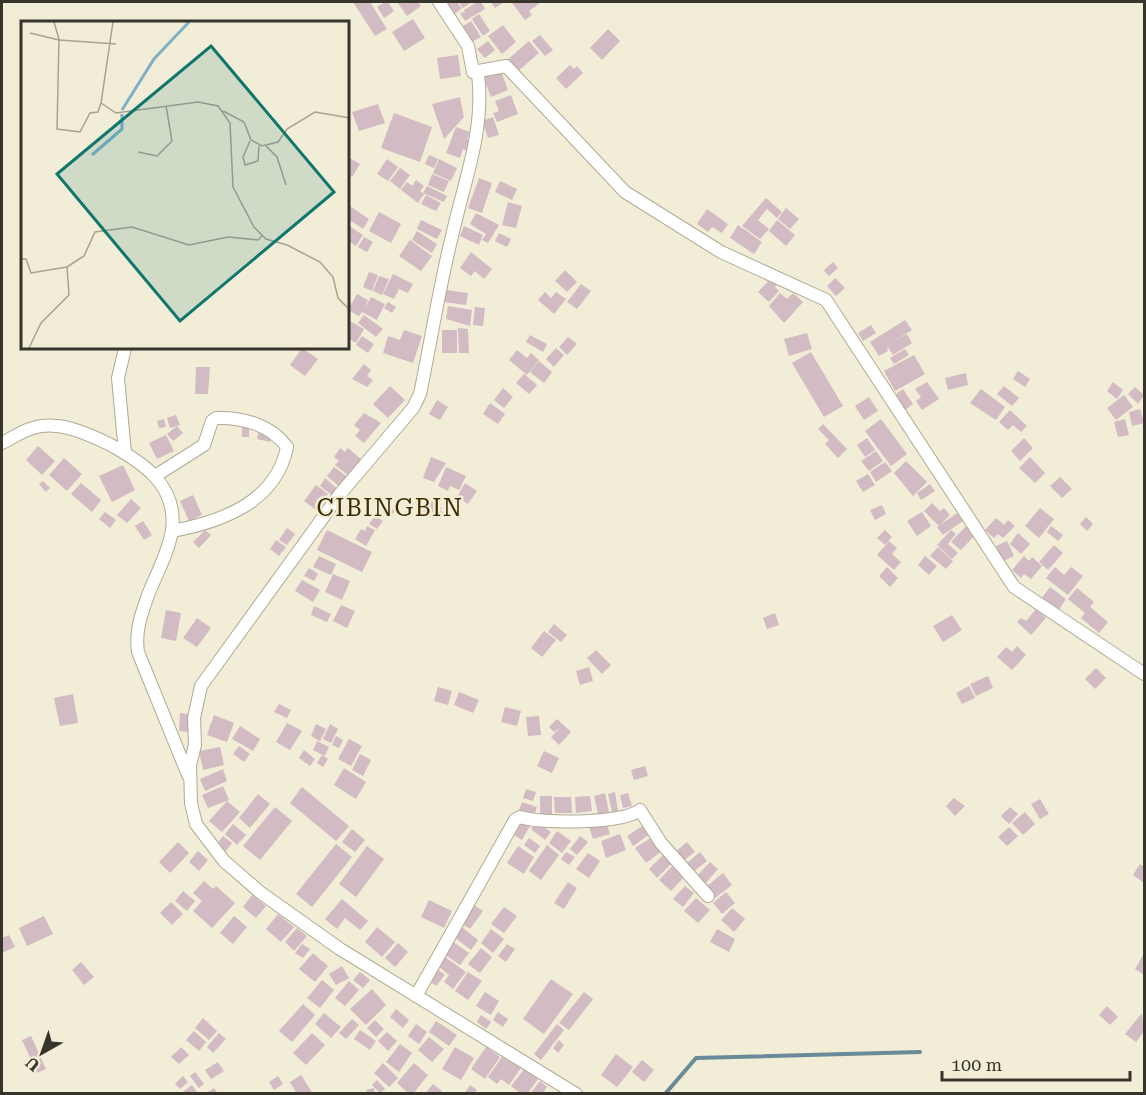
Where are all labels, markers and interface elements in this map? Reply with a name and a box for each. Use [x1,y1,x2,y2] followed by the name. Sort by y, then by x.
[21,21,350,350] inset map
[317,494,463,522] district label: CIBINGBIN
[12,1023,72,1083] north arrow
[942,1044,1130,1082] scale bar
[22,1053,44,1075] text: U
[951,1054,1002,1075] text: 100 m

